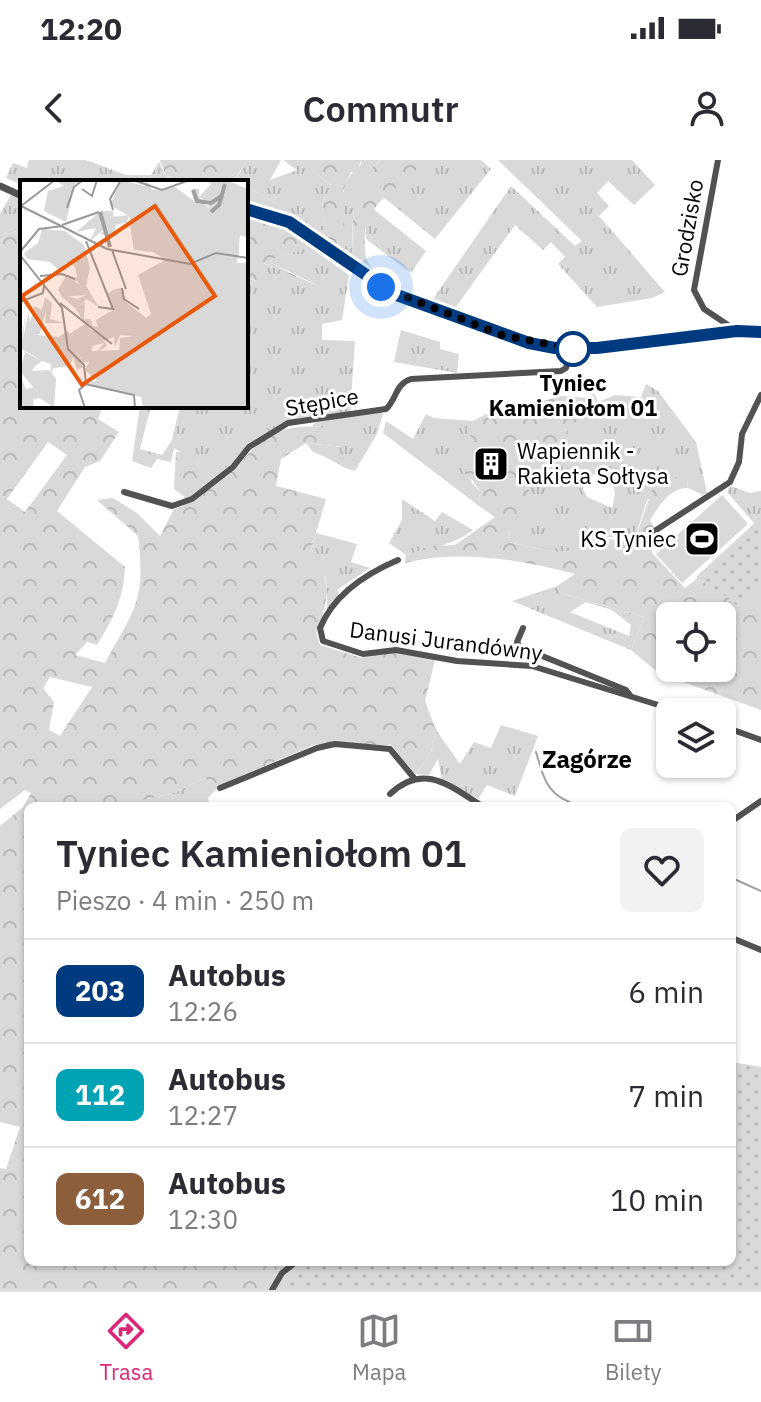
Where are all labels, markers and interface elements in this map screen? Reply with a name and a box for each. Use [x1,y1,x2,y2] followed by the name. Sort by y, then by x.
[40,9,122,48] text: 12:20
[302,85,459,132] text: Commutr
[32,86,76,130] icon: back
[685,86,729,130] icon: person
[664,177,709,279] street label: Grodzisko
[20,180,248,408] inset map
[361,267,401,307] your location
[556,332,590,366] marker: Tyniec Kamieniołom 01
[489,368,657,422] place label: Tyniec Kamieniołom 01
[283,381,361,422] street label: Stępice
[517,436,669,490] place label: Wapiennik - Rakieta Sołtysa
[472,445,510,483] building icon: Wapiennik - Rakieta Sołtysa
[683,520,721,558] sports icon: KS Tyniec
[580,524,676,553] place label: KS Tyniec
[656,602,736,778] map controls
[656,602,736,682] button: locate
[348,614,544,667] street label: Danusi Jurandówny
[656,698,736,778] button: layers
[542,743,632,775] district label: Zagórze
[56,828,467,877] text: Tyniec Kamieniołom 01
[620,828,704,912] button: heart
[56,883,314,917] text: Pieszo · 4 min · 250 m
[168,955,286,994] text: Autobus
[75,972,125,1009] text: 203
[628,972,704,1011] text: 6 min
[168,994,238,1028] text: 12:26
[168,1059,286,1098] text: Autobus
[75,1076,125,1113] text: 112
[628,1076,704,1115] text: 7 min
[168,1098,238,1132] text: 12:27
[168,1163,286,1202] text: Autobus
[75,1180,125,1217] text: 612
[610,1180,704,1219] text: 10 min
[168,1202,238,1236] text: 12:30
[99,1309,153,1386] tab: Trasa
[352,1309,406,1386] tab: Mapa
[605,1309,662,1386] tab: Bilety

